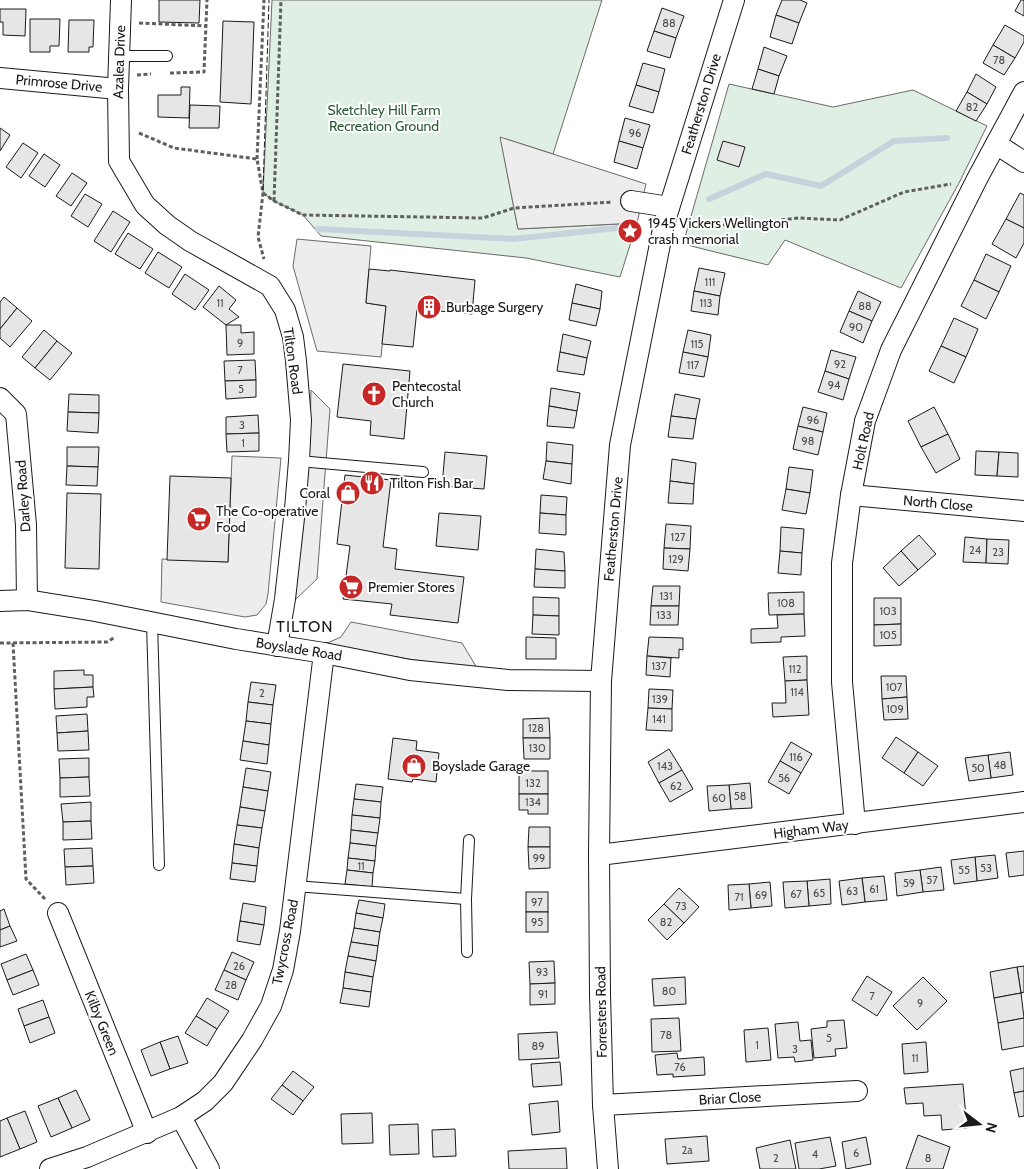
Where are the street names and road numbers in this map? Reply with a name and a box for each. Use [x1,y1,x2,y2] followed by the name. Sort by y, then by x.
[109,25,129,99] street label: Azalea Drive
[677,51,725,157] street label: Featherston Drive
[15,70,103,96] street label: Primrose Drive
[279,326,307,396] street label: Tilton Road
[848,410,878,472] street label: Holt Road
[12,459,34,533] street label: Darley Road
[599,476,627,582] street label: Featherston Drive
[902,491,974,515] street label: North Close
[255,633,343,665] street label: Boyslade Road
[772,815,850,843] street label: Higham Way
[268,898,302,986] street label: Twycross Road
[591,966,611,1058] street label: Forresters Road
[81,988,123,1058] street label: Kilby Green
[698,1087,762,1109] street label: Briar Close

